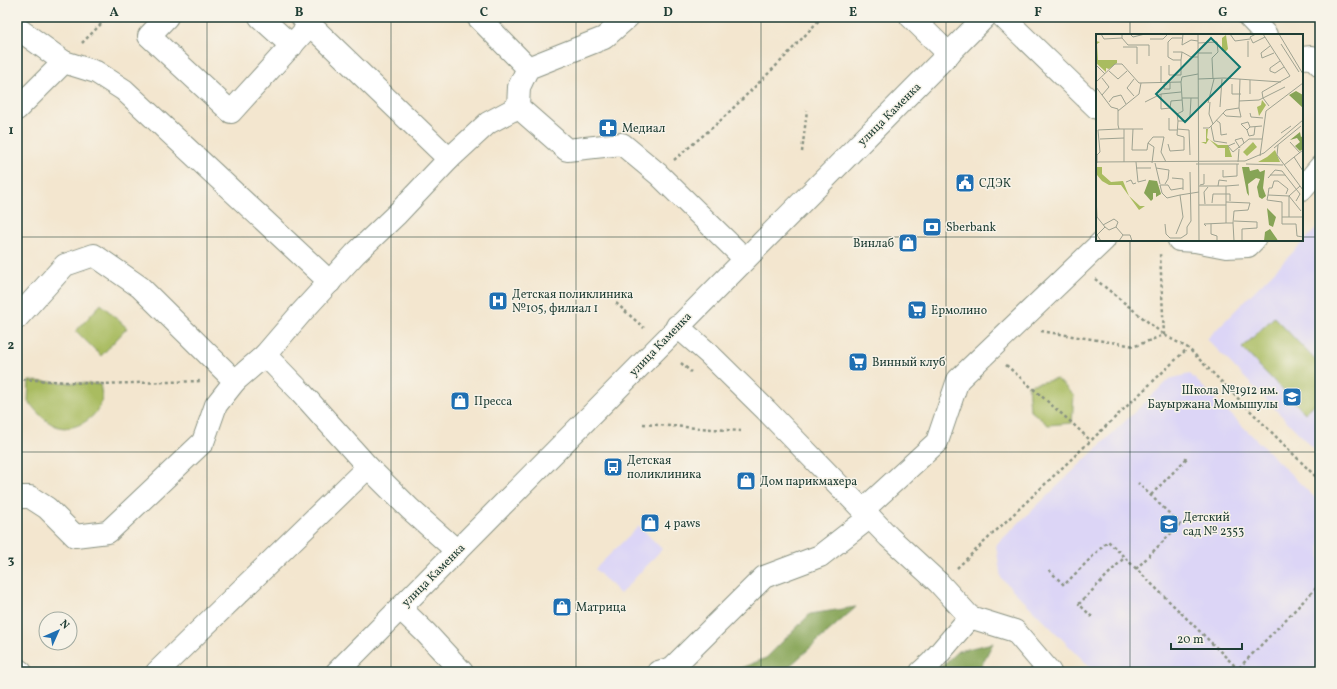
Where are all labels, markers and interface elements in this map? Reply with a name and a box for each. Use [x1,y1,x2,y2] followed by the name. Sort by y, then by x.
[109,4,119,22] text: A
[295,4,304,22] text: B
[480,4,488,22] text: C
[663,4,673,22] text: D
[849,4,857,22] text: E
[1034,4,1042,22] text: F
[1218,4,1228,22] text: G
[1096,34,1303,241] inset map
[855,80,925,150] street label: улица Каменка
[597,117,619,139] pharmacy icon: Медиал
[622,121,666,137] place label: Медиал
[8,122,14,140] text: 1
[954,172,976,194] public building icon: СДЭК
[979,176,1011,192] place label: СДЭК
[921,216,943,238] bank icon: Sberbank
[946,220,997,236] place label: Sberbank
[897,232,919,254] shop icon: Винлаб
[853,236,894,252] place label: Винлаб
[512,287,633,317] place label: Детская поликлиника №105, филиал 1
[487,290,509,312] hospital icon: Детская поликлиника №105, филиал 1
[906,299,928,321] supermarket icon: Ермолино
[931,303,987,319] place label: Ермолино
[626,309,695,380] street label: улица Каменка
[8,337,15,355] text: 2
[847,351,869,373] supermarket icon: Винный клуб
[872,355,945,371] place label: Винный клуб
[1148,383,1279,413] place label: Школа №1912 им. Бауыржана Момышулы
[1281,386,1303,408] school or university icon: Школа №1912 им. Бауыржана Момышулы
[449,390,471,412] shop icon: Пресса
[474,394,512,410] place label: Пресса
[627,453,701,483] place label: Детская поликлиника
[602,456,624,478] bus stop icon: Детская поликлиника
[735,470,757,492] shop icon: Дом парикмахера
[760,474,857,490] place label: Дом парикмахера
[1183,510,1244,540] place label: Детский сад № 2353
[639,512,661,534] shop icon: 4 paws
[1158,513,1180,535] school or university icon: Детский сад № 2353
[664,516,700,532] place label: 4 paws
[399,541,469,611] street label: улица Каменка
[8,552,15,570] text: 3
[551,596,573,618] shop icon: Матрица
[576,600,626,616] place label: Матрица
[38,611,78,651] north arrow
[56,617,72,633] text: N
[1171,625,1242,651] scale bar
[1177,632,1204,648] text: 20 m

